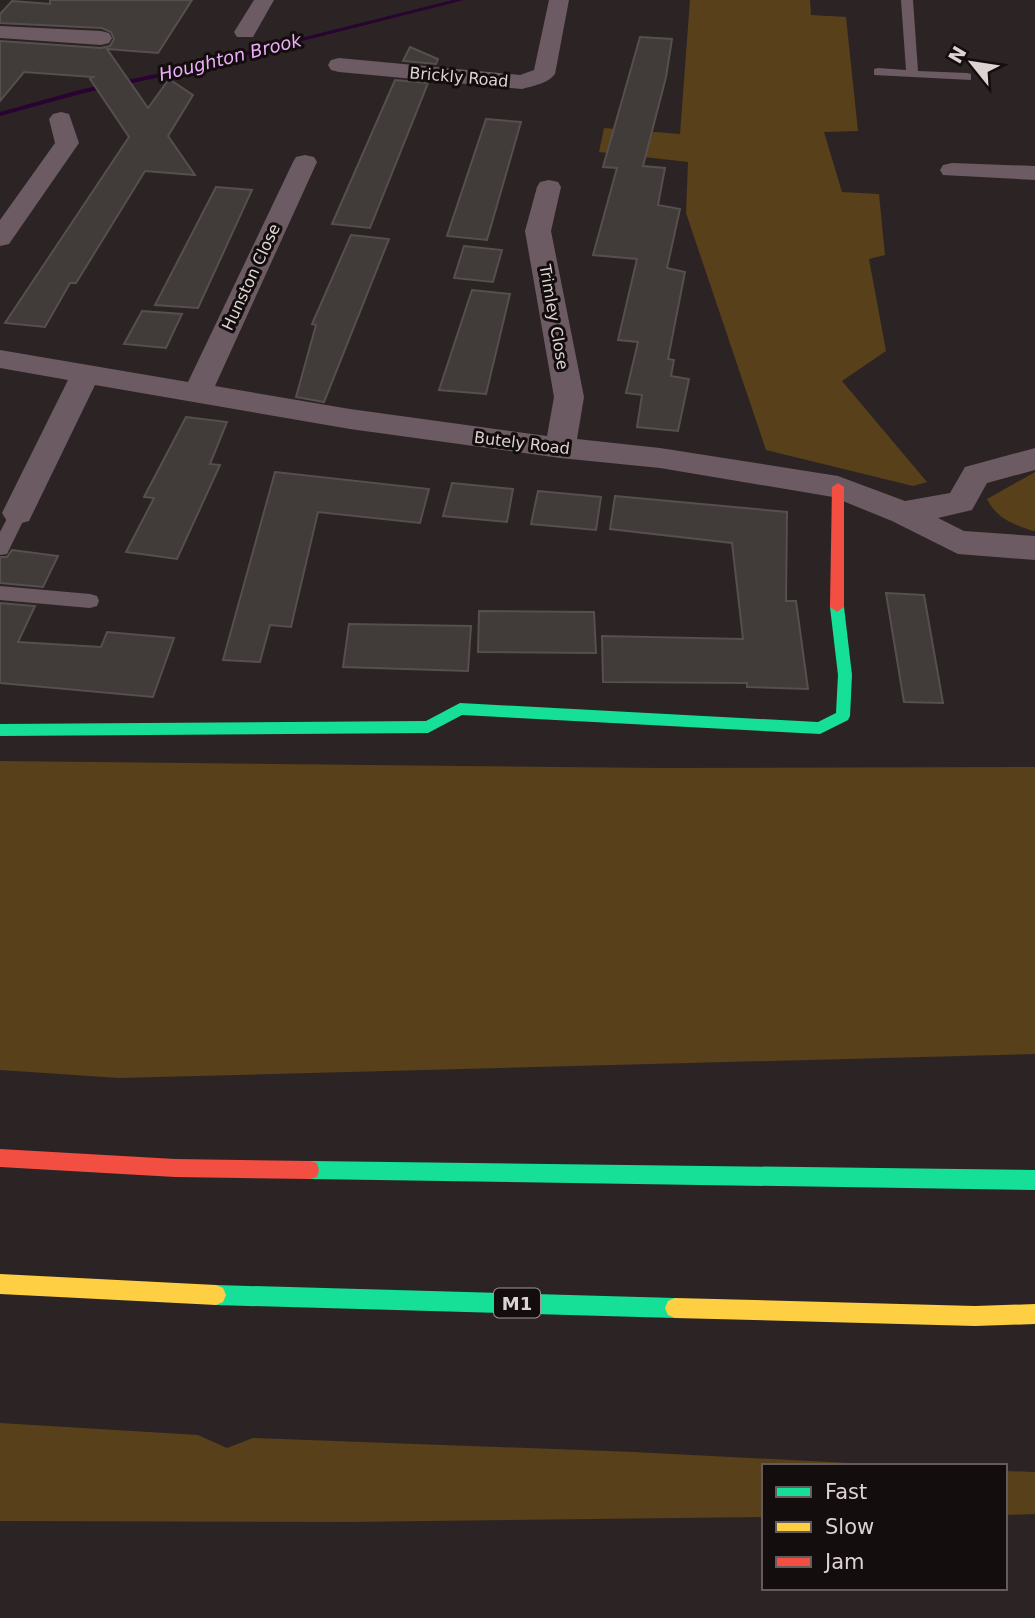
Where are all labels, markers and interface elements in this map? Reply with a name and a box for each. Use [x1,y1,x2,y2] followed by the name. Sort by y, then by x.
[937,28,1007,98] north arrow
[157,29,305,85] water label: Houghton Brook
[944,42,971,67] text: N
[409,63,509,91] street label: Brickly Road
[218,221,284,333] street label: Hunston Close
[535,262,573,371] street label: Trimley Close
[473,428,571,458] street label: Butely Road
[494,1288,540,1318] road number: M1
[762,1464,1007,1590] legend
[825,1480,867,1504] text: Fast
[825,1515,874,1539] text: Slow
[823,1550,865,1574] text: Jam

